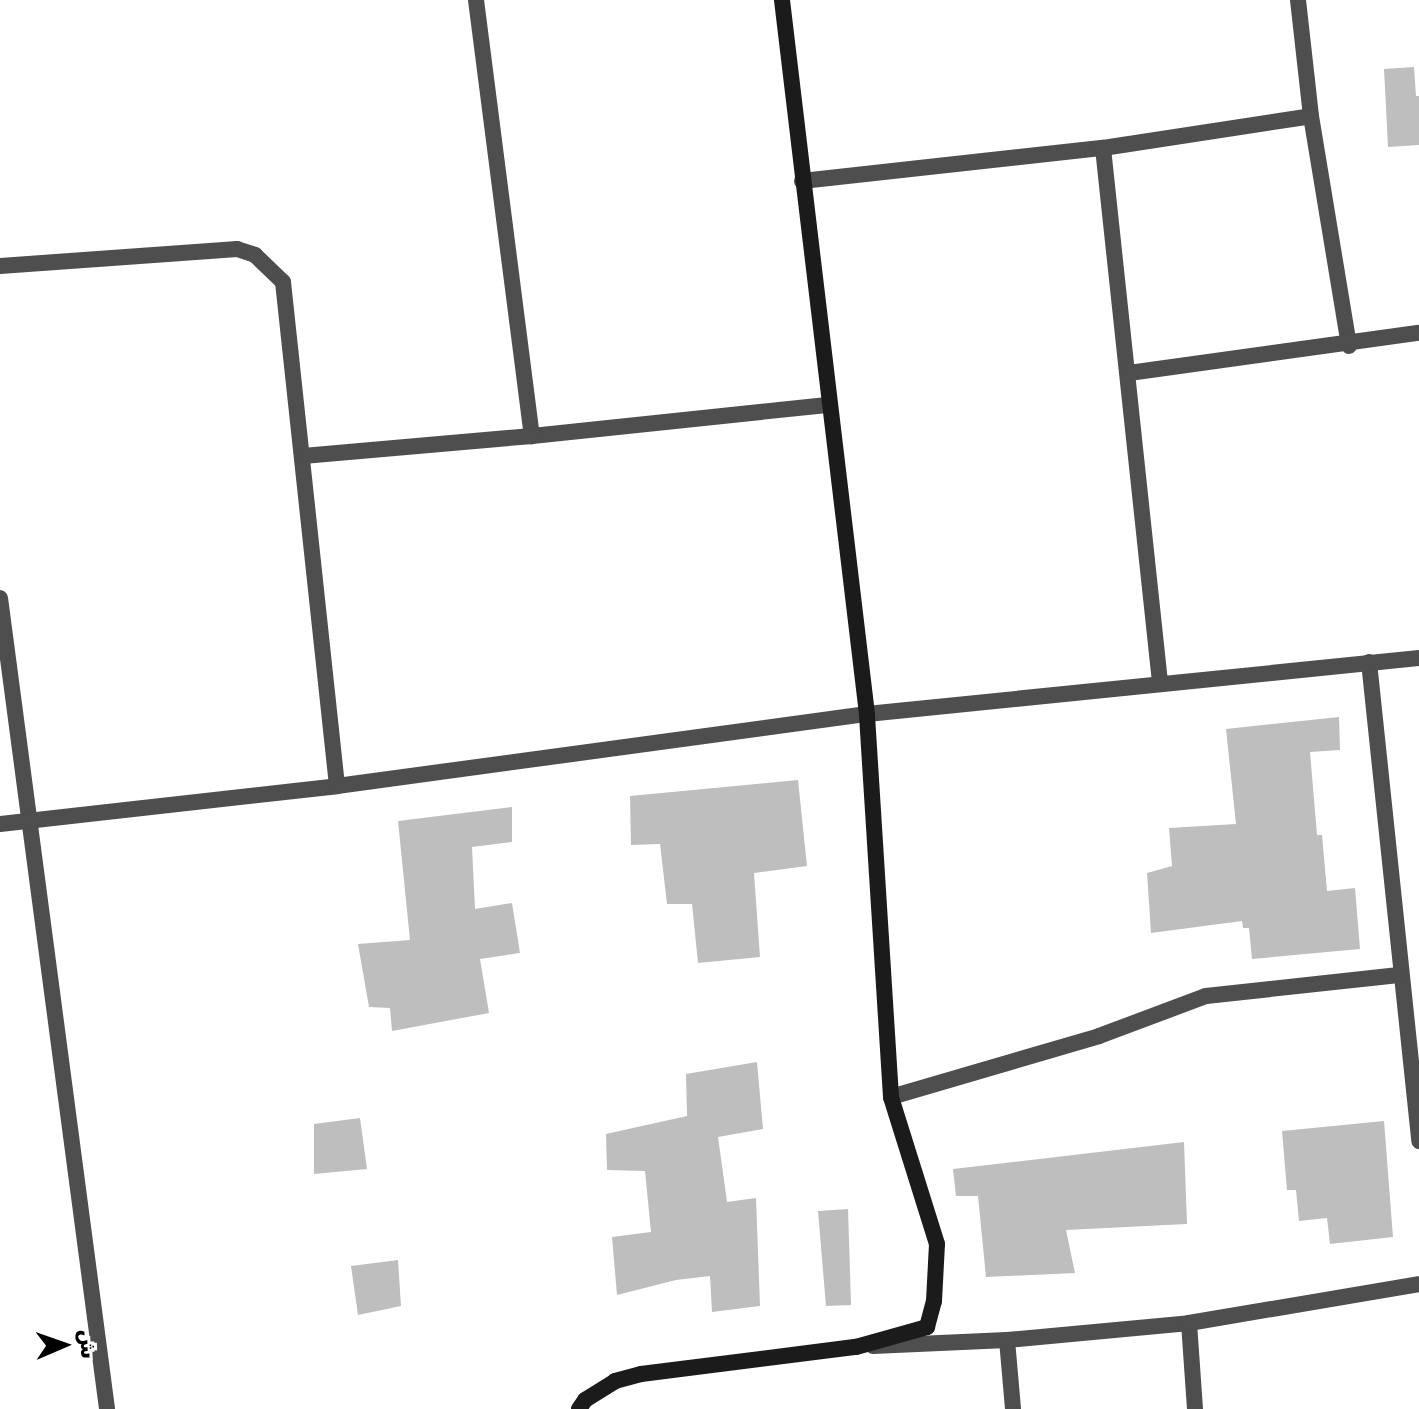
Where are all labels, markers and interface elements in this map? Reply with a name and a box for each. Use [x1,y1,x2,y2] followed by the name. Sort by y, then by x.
[24,1305,104,1385] north arrow
[75,1329,102,1360] text: ش

